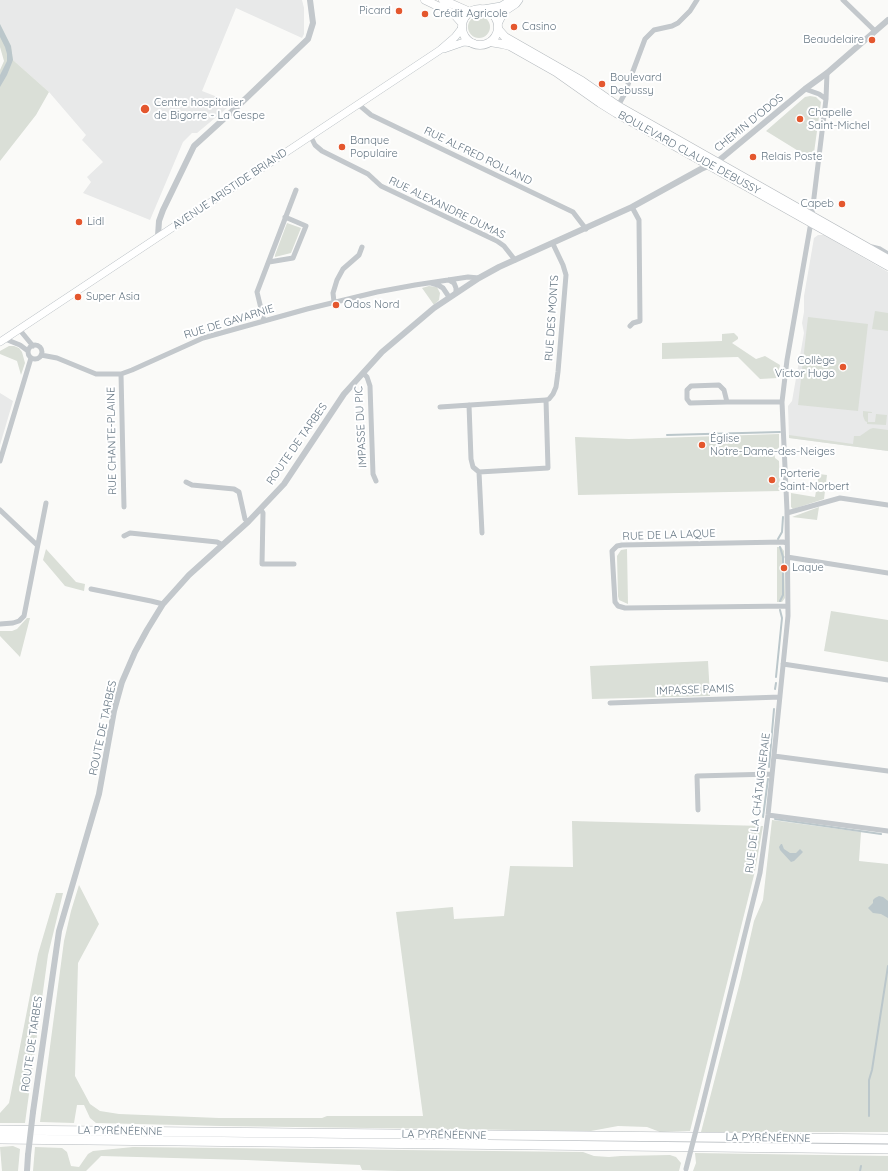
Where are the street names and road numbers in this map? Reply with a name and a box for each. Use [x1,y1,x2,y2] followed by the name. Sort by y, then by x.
[712,91,786,155] street label: CHEMIN D'ODOS
[616,108,762,198] street label: BOULEVARD CLAUDE DEBUSSY
[422,124,534,188] street label: RUE ALFRED ROLLAND
[170,146,290,232] street label: AVENUE ARISTIDE BRIAND
[387,174,507,242] street label: RUE ALEXANDRE DUMAS
[542,275,562,361] street label: RUE DES MONTS
[182,302,276,342] street label: RUE DE GAVARNIE
[352,386,370,468] street label: IMPASSE DU PIC
[104,387,120,495] street label: RUE CHANTE-PLAINE
[264,401,330,487] street label: ROUTE DE TARBES
[622,527,716,543] street label: RUE DE LA LAQUE
[86,679,120,777] street label: ROUTE DE TARBES
[656,682,734,698] street label: IMPASSE PAMIS
[743,732,773,874] street label: RUE DE LA CHÂTAIGNERAIE
[19,995,45,1093] street label: ROUTE DE TARBES
[77,1124,163,1138] street label: LA PYRÉNÉENNE
[401,1128,487,1142] street label: LA PYRÉNÉENNE
[725,1131,811,1145] street label: LA PYRÉNÉENNE

